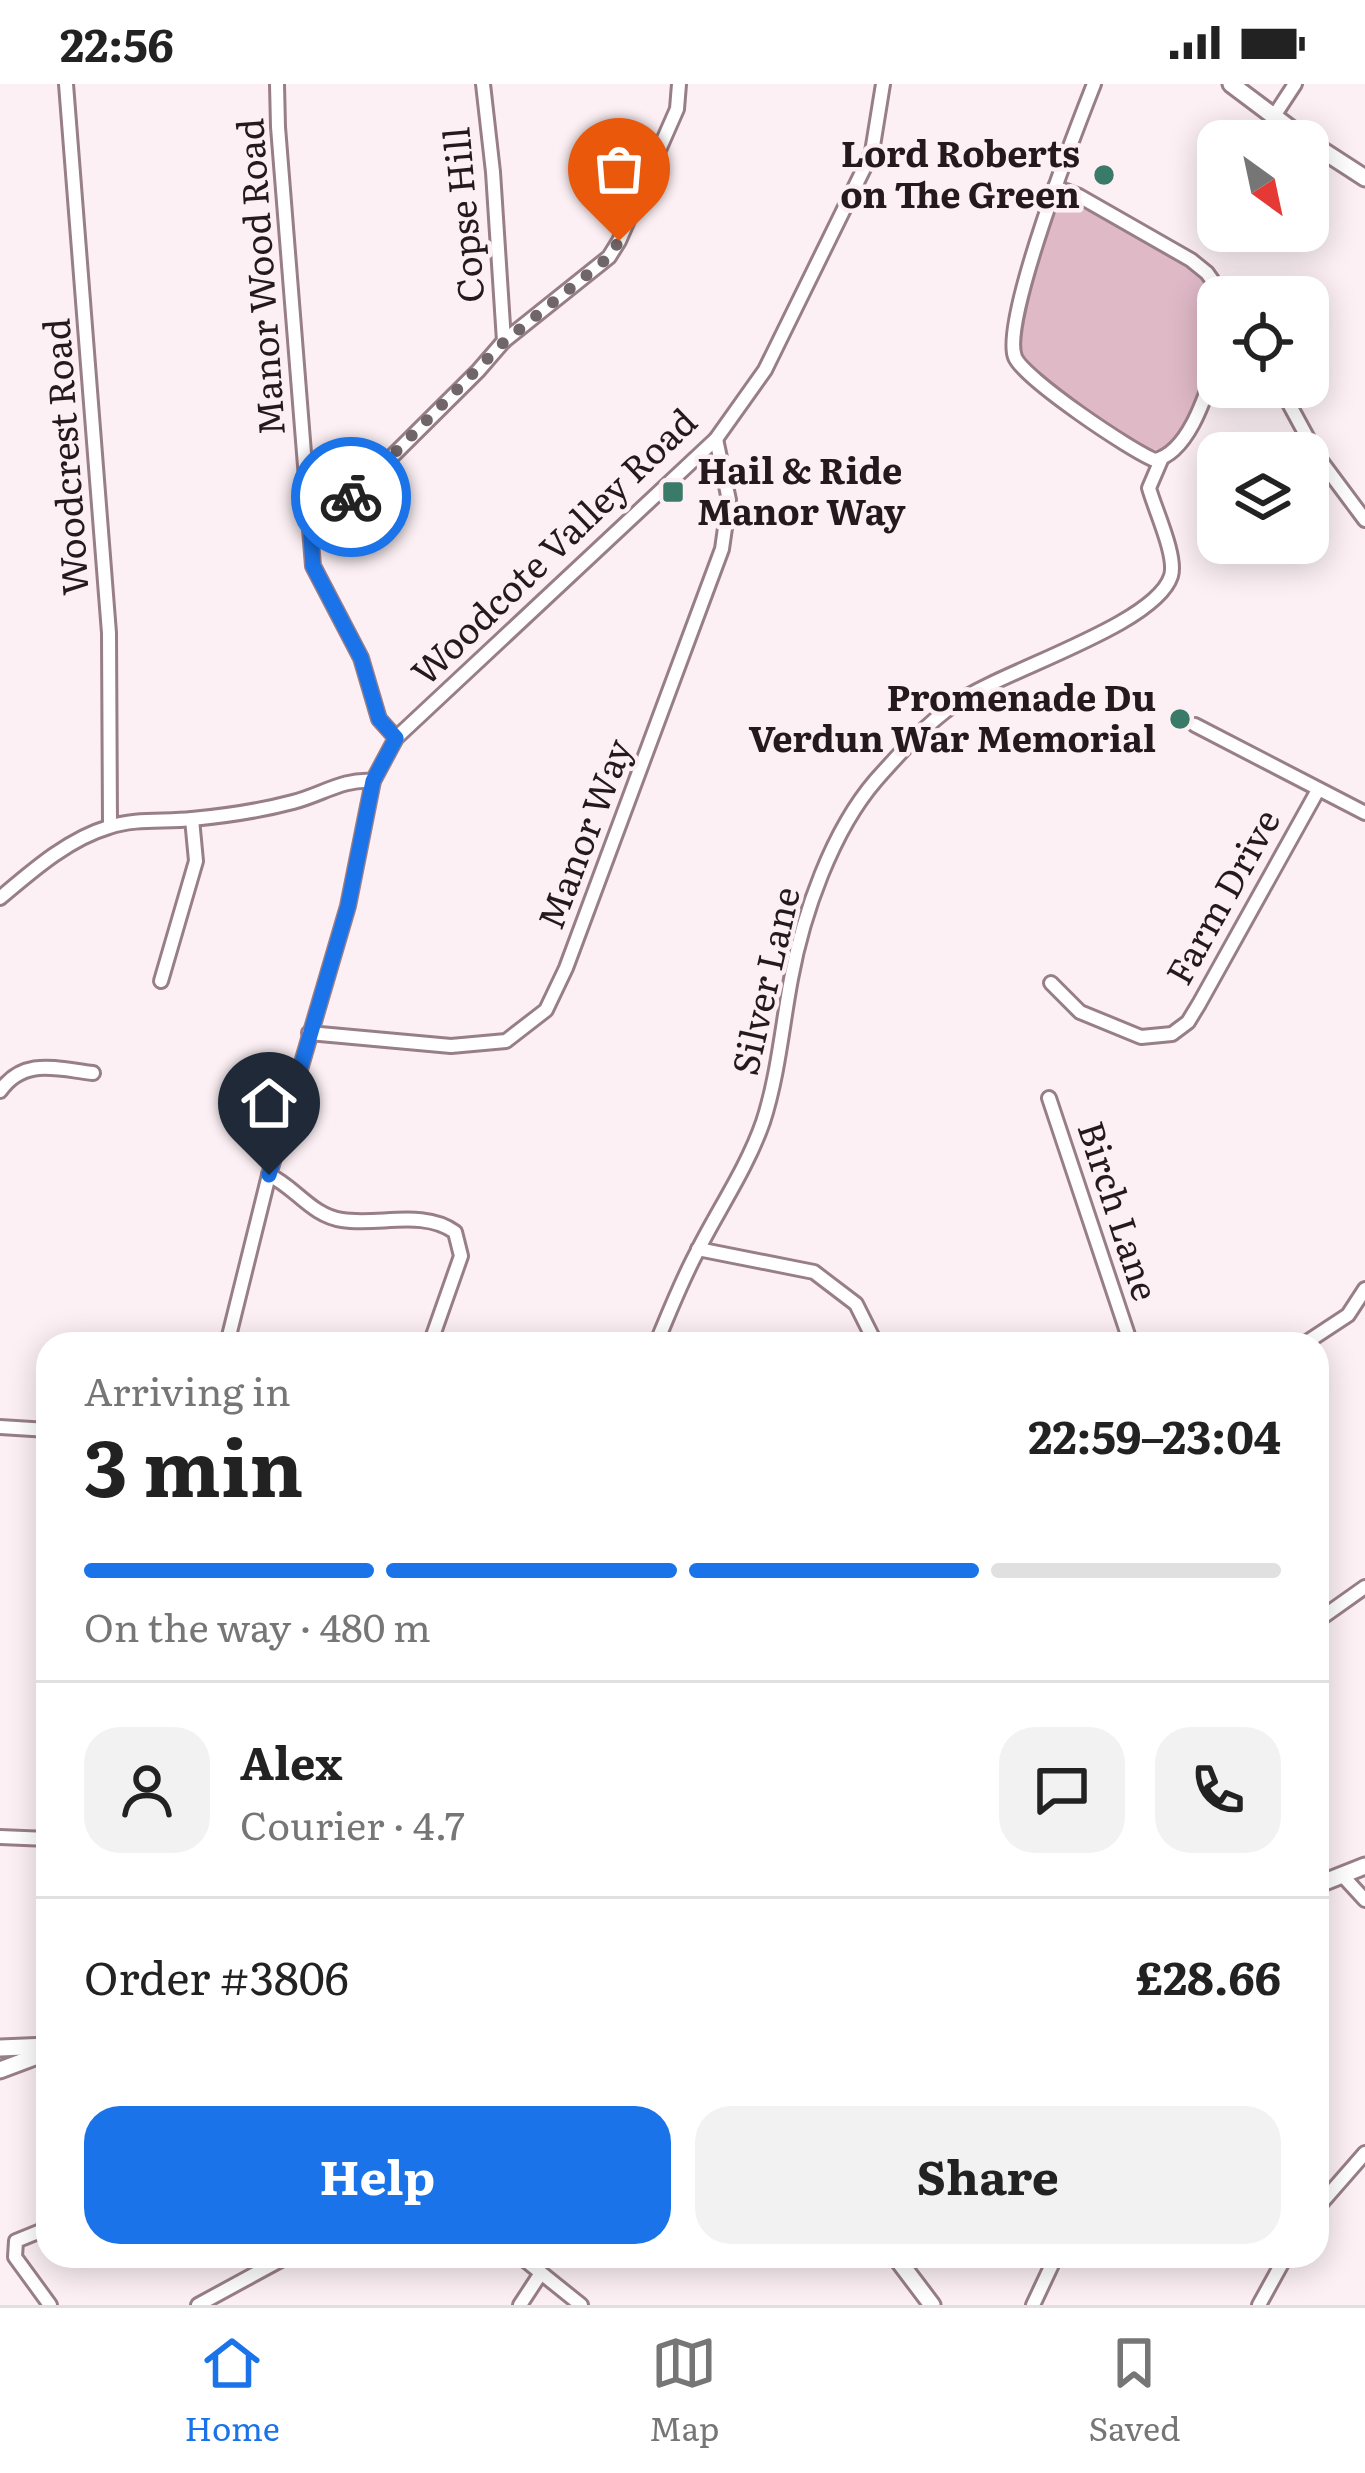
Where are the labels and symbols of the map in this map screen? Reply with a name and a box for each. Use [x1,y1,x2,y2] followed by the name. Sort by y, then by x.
[221,117,296,438] street label: Manor Wood Road
[568,118,670,241] pin
[1197,120,1329,252] north arrow
[427,125,496,305] street label: Copse Hill
[840,125,1080,219] place label: Lord Roberts on The Green
[1091,162,1117,188] marker: Lord Roberts on The Green
[27,317,100,598] street label: Woodcrest Road
[397,394,707,696] street label: Woodcote Valley Road
[291,437,411,557] courier
[697,442,906,536] place label: Hail & Ride Manor Way
[660,479,686,505] marker: Hail & Ride Manor Way
[748,669,1156,763] place label: Promenade Du Verdun War Memorial
[1167,706,1193,732] marker: Promenade Du Verdun War Memorial
[522,730,643,936] street label: Manor Way
[1151,798,1291,993] street label: Farm Drive
[716,881,811,1080] street label: Silver Lane
[218,1052,320,1175] pin
[1067,1114,1174,1307] street label: Birch Lane

